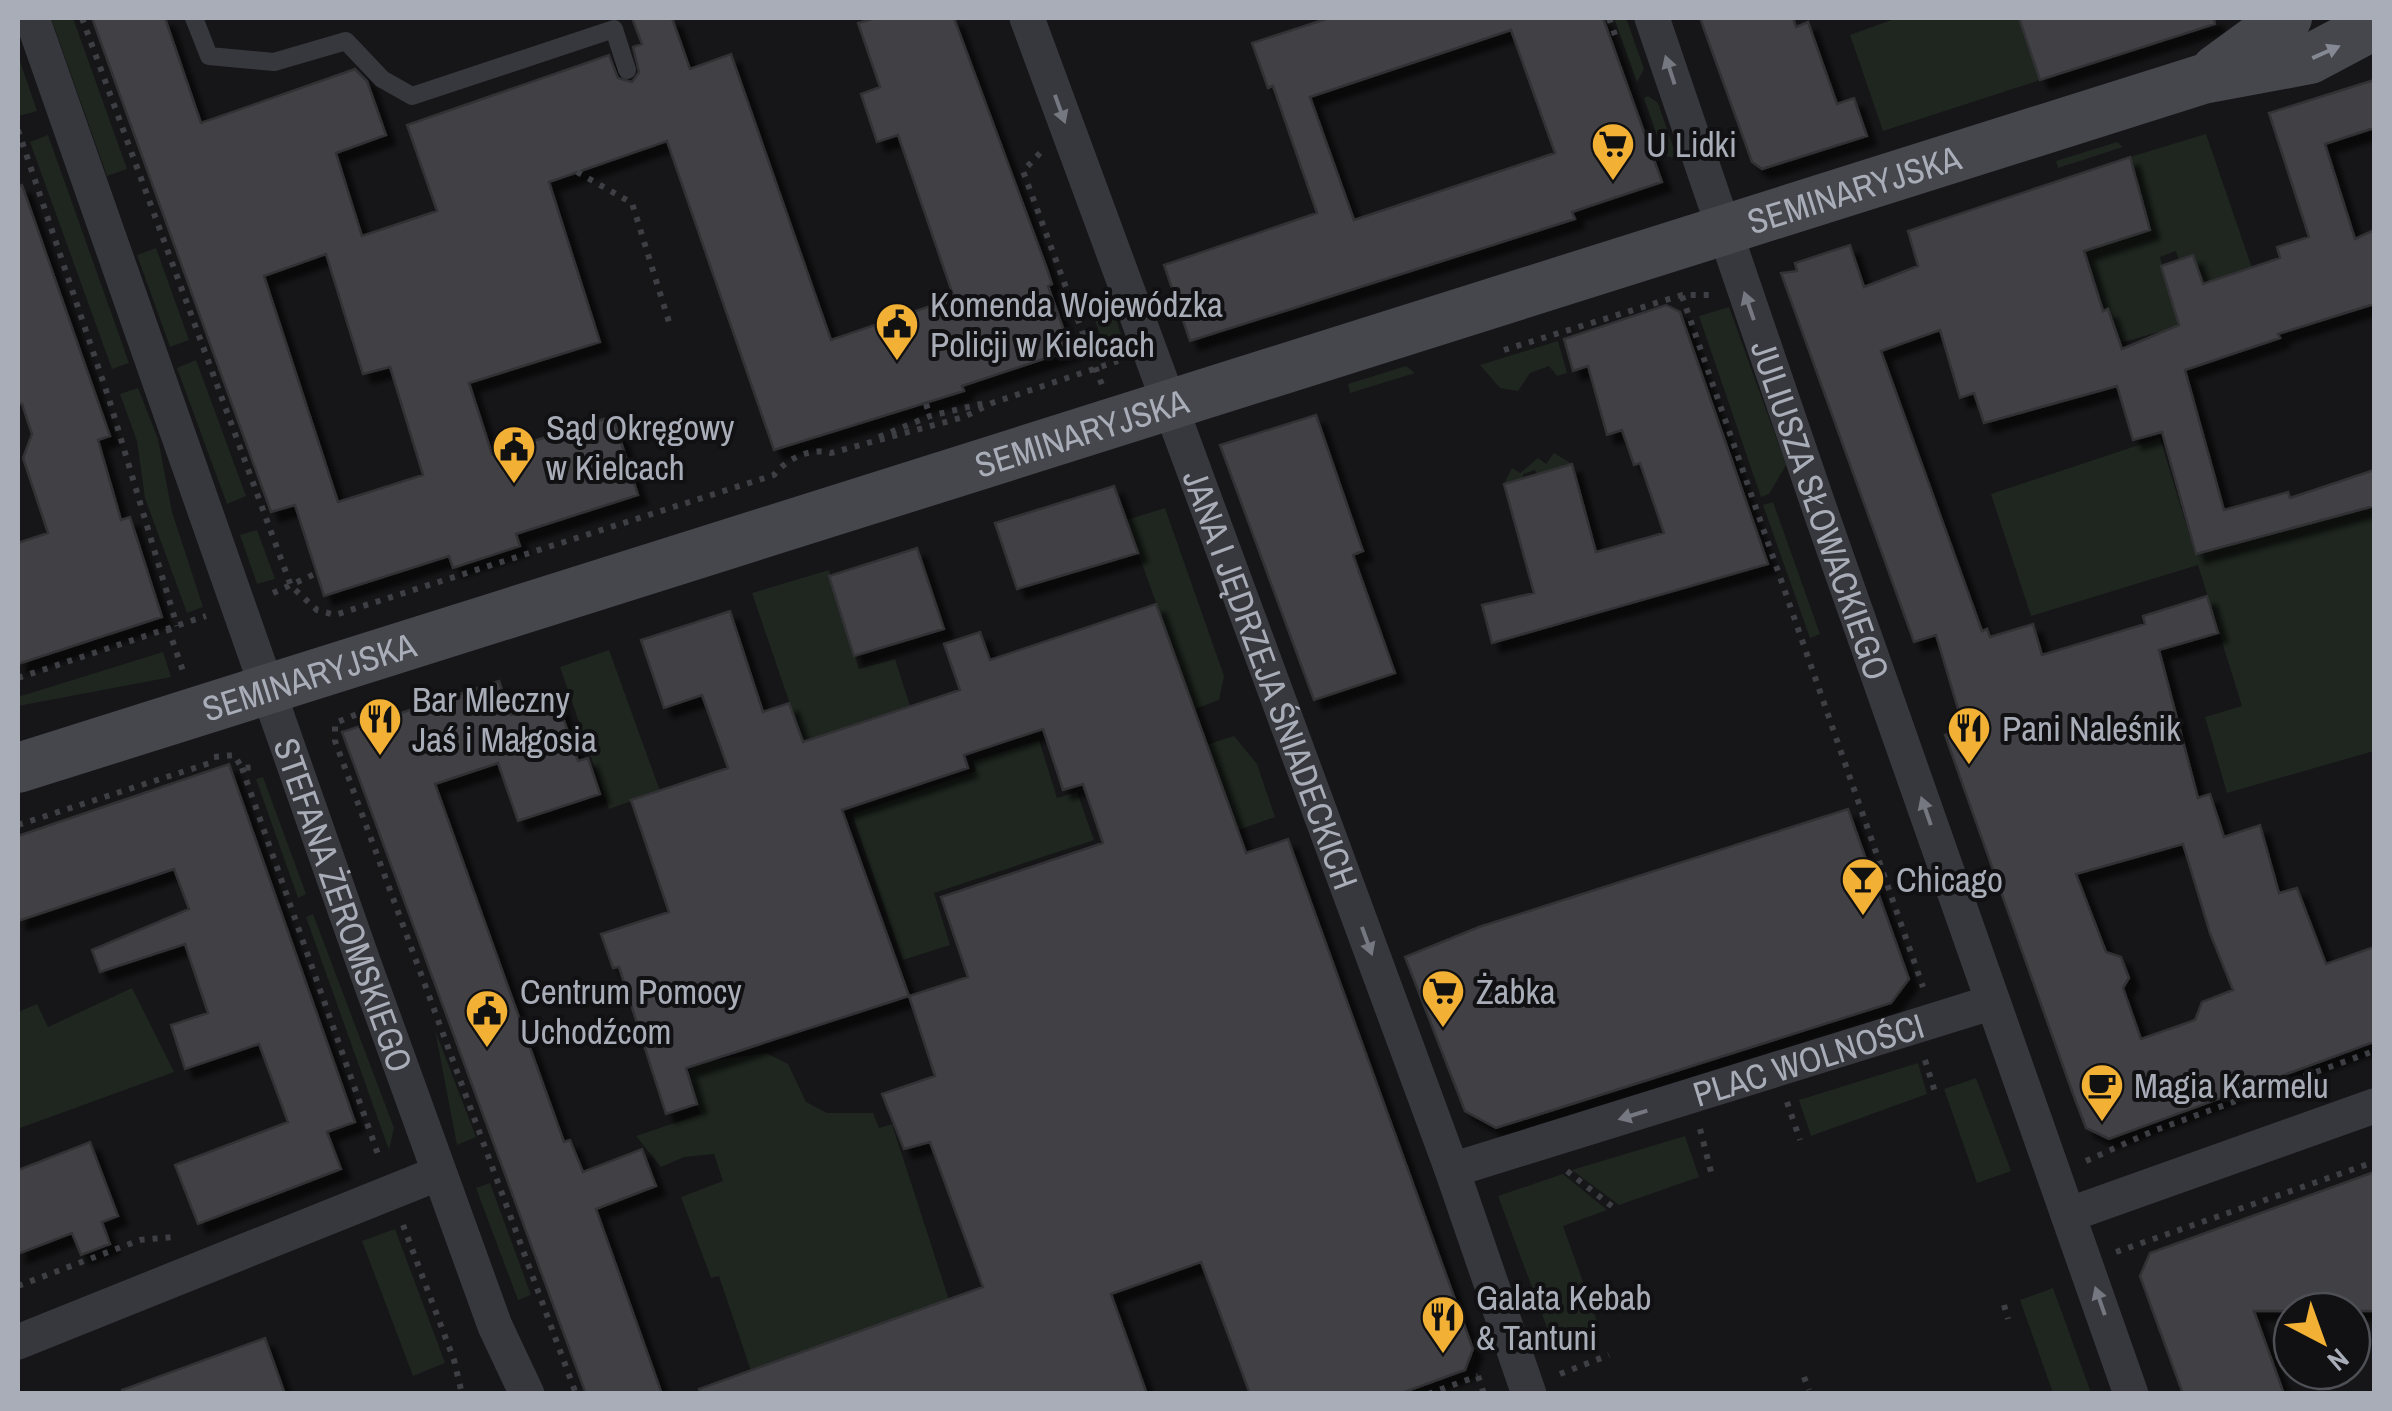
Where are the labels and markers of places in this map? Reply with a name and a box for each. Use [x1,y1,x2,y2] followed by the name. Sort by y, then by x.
[1590,121,1636,182] supermarket icon: U Lidki
[1646,121,1737,168] place label: U Lidki
[930,281,1223,368] place label: Komenda Wojewódzka Policji w Kielcach
[874,301,920,362] public building icon: Komenda Wojewódzka Policji w Kielcach
[546,404,735,491] place label: Sąd Okręgowy w Kielcach
[491,424,537,485] public building icon: Sąd Okręgowy w Kielcach
[412,676,597,763] place label: Bar Mleczny Jaś i Małgosia
[357,696,403,757] restaurant icon: Bar Mleczny Jaś i Małgosia
[1946,705,1992,766] restaurant icon: Pani Naleśnik
[2002,705,2181,752] place label: Pani Naleśnik
[1840,856,1886,917] bar icon: Chicago
[1896,856,2003,903] place label: Chicago
[520,968,742,1055] place label: Centrum Pomocy Uchodźcom
[1420,968,1466,1029] supermarket icon: Żabka
[1476,968,1556,1015] place label: Żabka
[464,988,510,1049] public building icon: Centrum Pomocy Uchodźcom
[2079,1062,2125,1123] cafe icon: Magia Karmelu
[2134,1062,2329,1109] place label: Magia Karmelu
[1476,1274,1652,1361] place label: Galata Kebab & Tantuni
[1420,1294,1466,1355] restaurant icon: Galata Kebab & Tantuni

